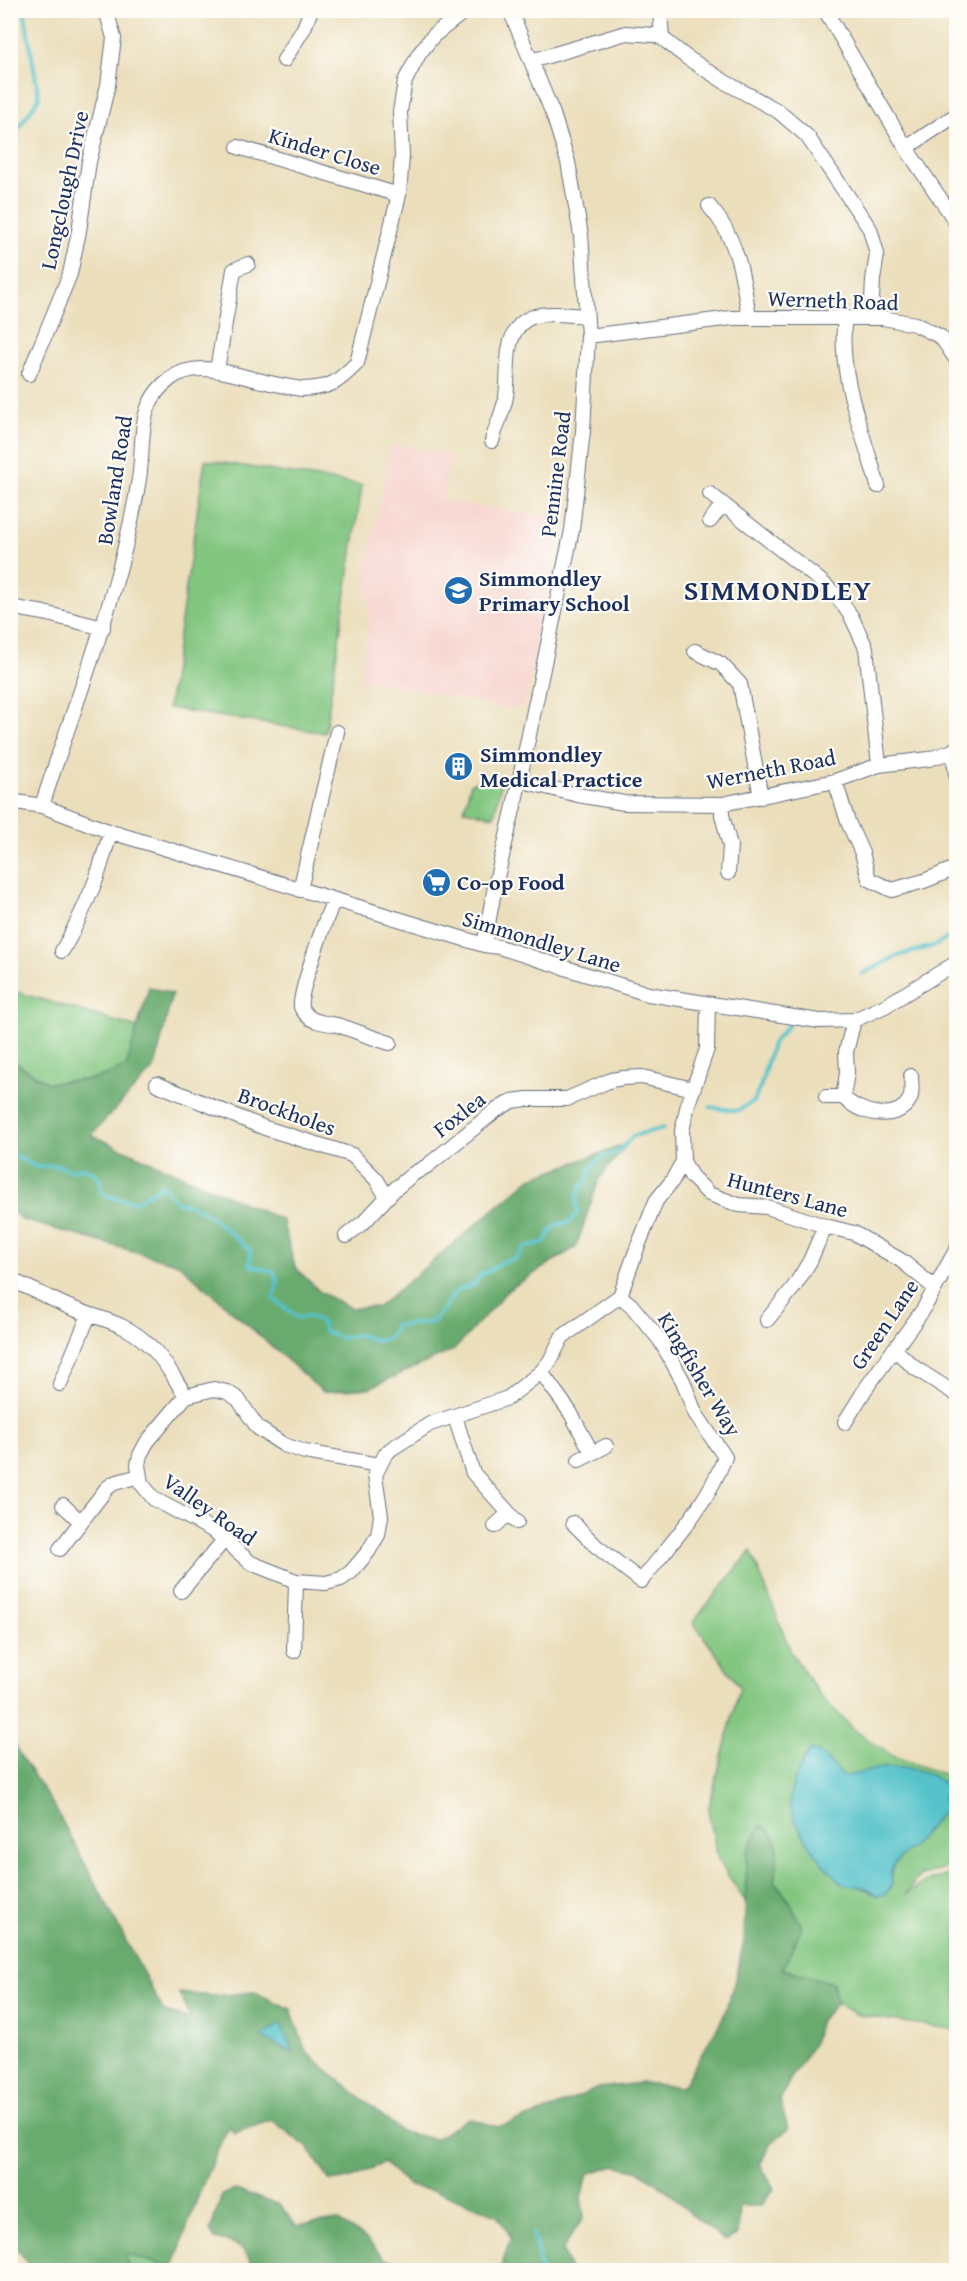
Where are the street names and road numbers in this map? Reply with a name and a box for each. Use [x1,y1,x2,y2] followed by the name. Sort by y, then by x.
[32,108,96,272] street label: Longclough Drive
[265,119,385,183] street label: Kinder Close
[767,282,899,318] street label: Werneth Road
[531,409,579,539] street label: Pennine Road
[88,413,140,547] street label: Bowland Road
[704,741,839,797] street label: Werneth Road
[459,902,625,980] street label: Simmondley Lane
[234,1079,340,1143] street label: Brockholes
[426,1083,492,1145] street label: Foxlea
[724,1163,852,1225] street label: Hunters Lane
[842,1272,926,1376] street label: Green Lane
[650,1306,750,1442] street label: Kingfisher Way
[157,1465,264,1553] street label: Valley Road

